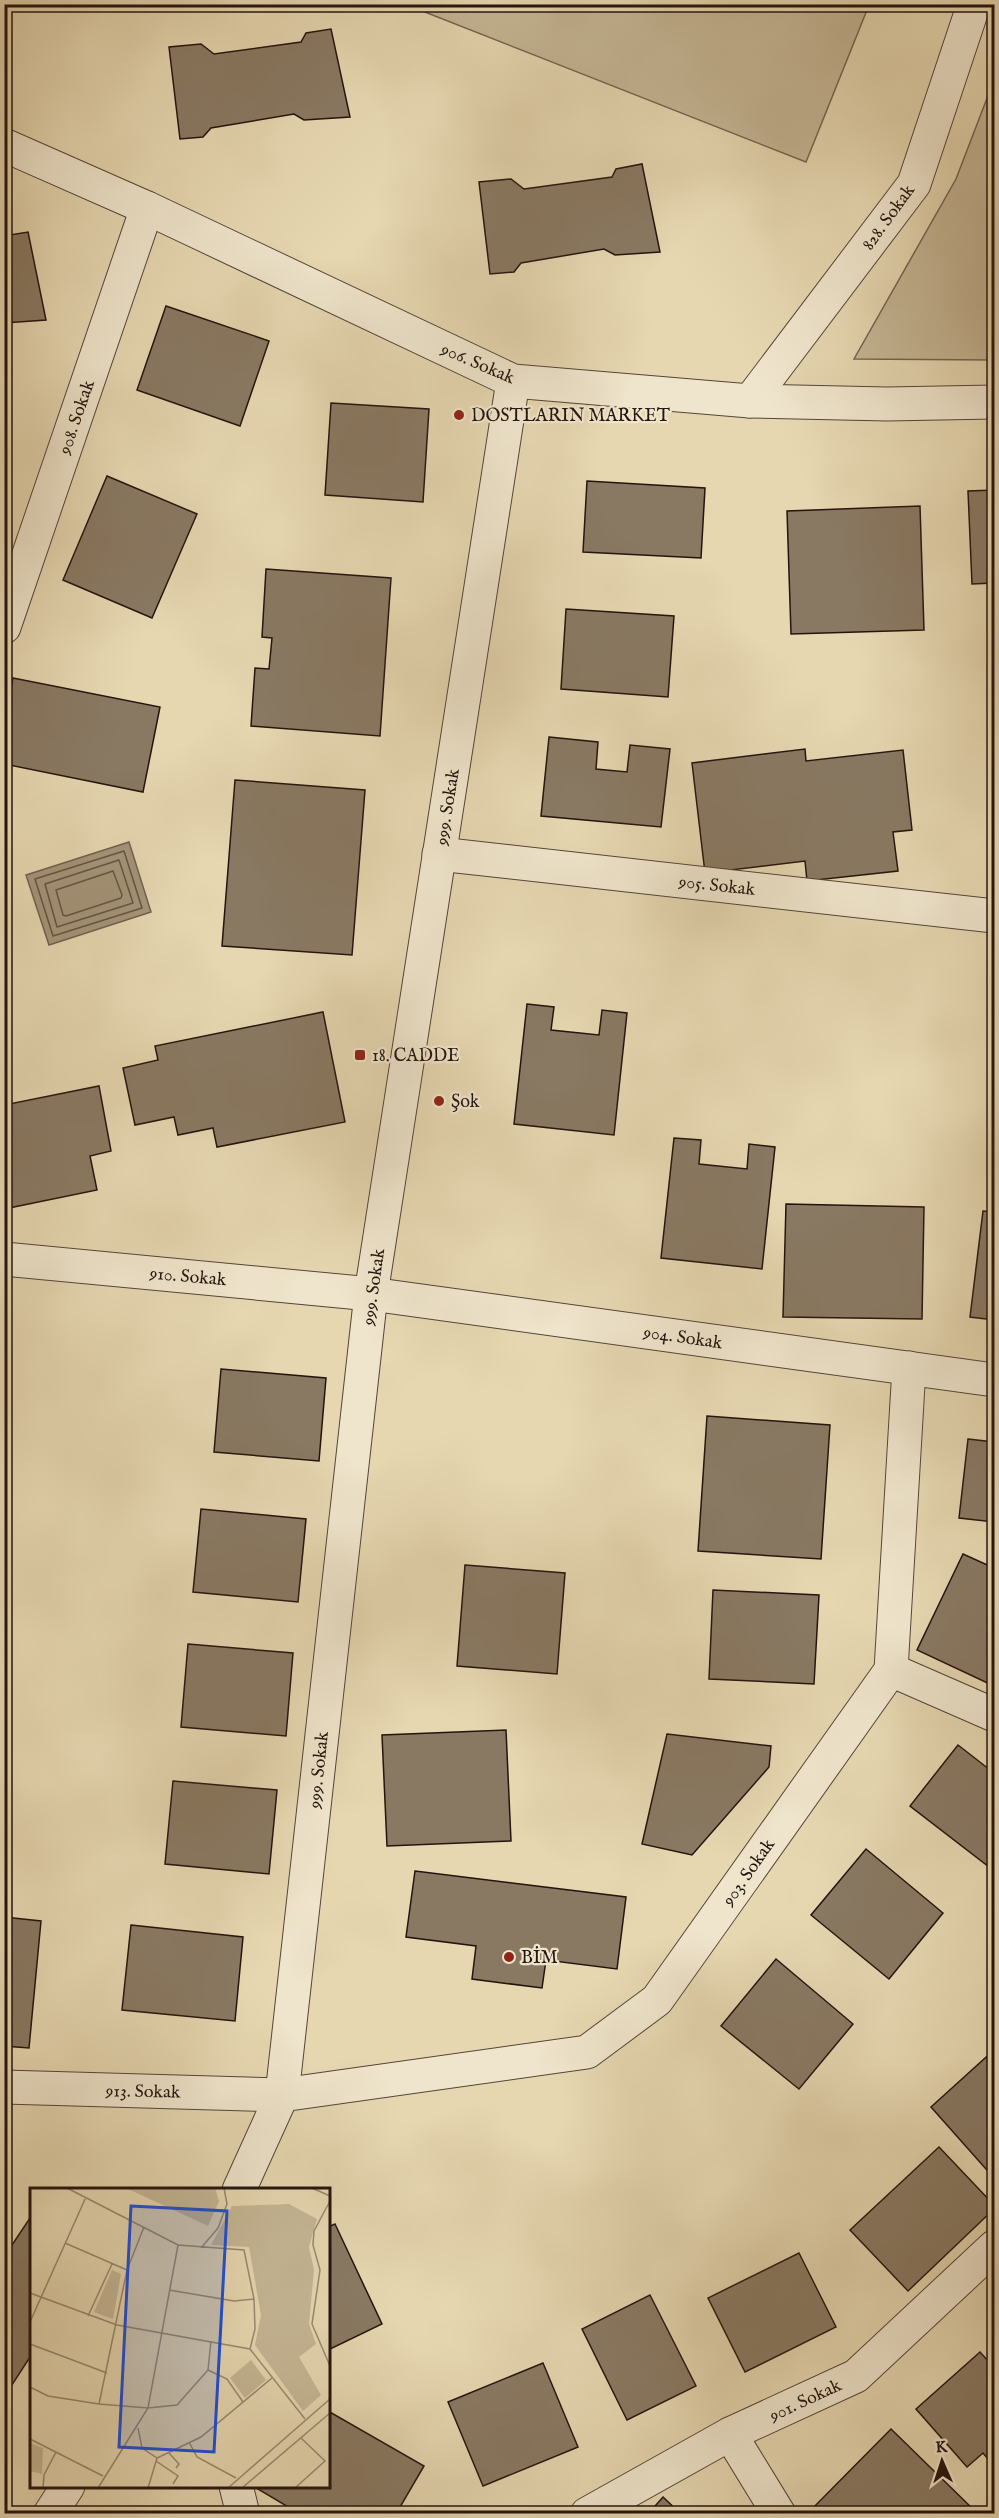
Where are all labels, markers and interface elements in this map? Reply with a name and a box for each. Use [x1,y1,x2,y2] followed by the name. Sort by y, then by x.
[858,180,921,255] street label: 828. Sokak
[436,338,518,390] street label: 906. Sokak
[54,377,101,459] street label: 908. Sokak
[471,405,670,428] place label: DOSTLARIN MARKET
[452,408,466,422] marker: DOSTLARIN MARKET
[431,767,466,848] street label: 999. Sokak
[676,871,757,902] street label: 905. Sokak
[372,1045,459,1068] place label: 18. CADDE
[353,1048,367,1062] marker: 18. CADDE
[451,1091,480,1114] place label: Şok
[432,1094,446,1108] marker: Şok
[358,1247,391,1328] street label: 999. Sokak
[148,1263,228,1292] street label: 910. Sokak
[641,1321,724,1355] street label: 904. Sokak
[304,1730,335,1811] street label: 999. Sokak
[717,1834,781,1912] street label: 903. Sokak
[521,1946,558,1970] place label: BİM
[502,1950,516,1964] marker: BİM
[104,2080,181,2105] street label: 913. Sokak
[30,2188,330,2488] inset map
[765,2375,846,2428] street label: 901. Sokak
[912,2431,972,2491] north arrow
[935,2438,949,2458] text: K

